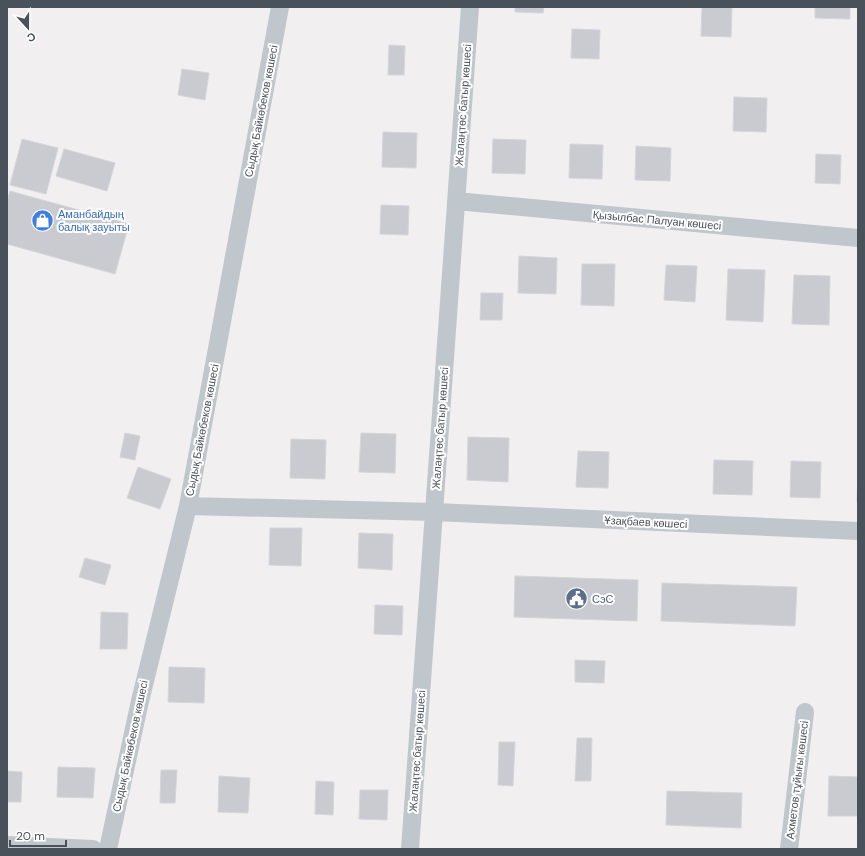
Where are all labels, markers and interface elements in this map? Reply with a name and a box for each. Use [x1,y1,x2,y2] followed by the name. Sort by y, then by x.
[8,8,48,48] north arrow
[25,29,38,45] text: С
[452,43,474,167] street label: Жалаңтөс батыр көшесі
[241,44,281,178] street label: Сыдық Байкөбеков көшесі
[30,207,56,233] shop icon: Аманбайдың балық зауыты
[58,207,130,234] place label: Аманбайдың балық зауыты
[592,207,722,233] street label: Қызылбас Палуан көшесі
[182,363,222,497] street label: Сыдық Байкөбеков көшесі
[429,366,451,490] street label: Жалаңтөс батыр көшесі
[604,513,688,531] street label: Ұзақбаев көшесі
[563,586,589,612] public building icon: СэС
[592,592,614,606] place label: СэС
[109,679,151,813] street label: Сыдық Байкөбеков көшесі
[406,689,428,813] street label: Жалаңтөс батыр көшесі
[783,720,811,840] street label: Ахметов тұйығы көшесі
[10,822,66,848] scale bar
[16,828,45,844] text: 20 m

